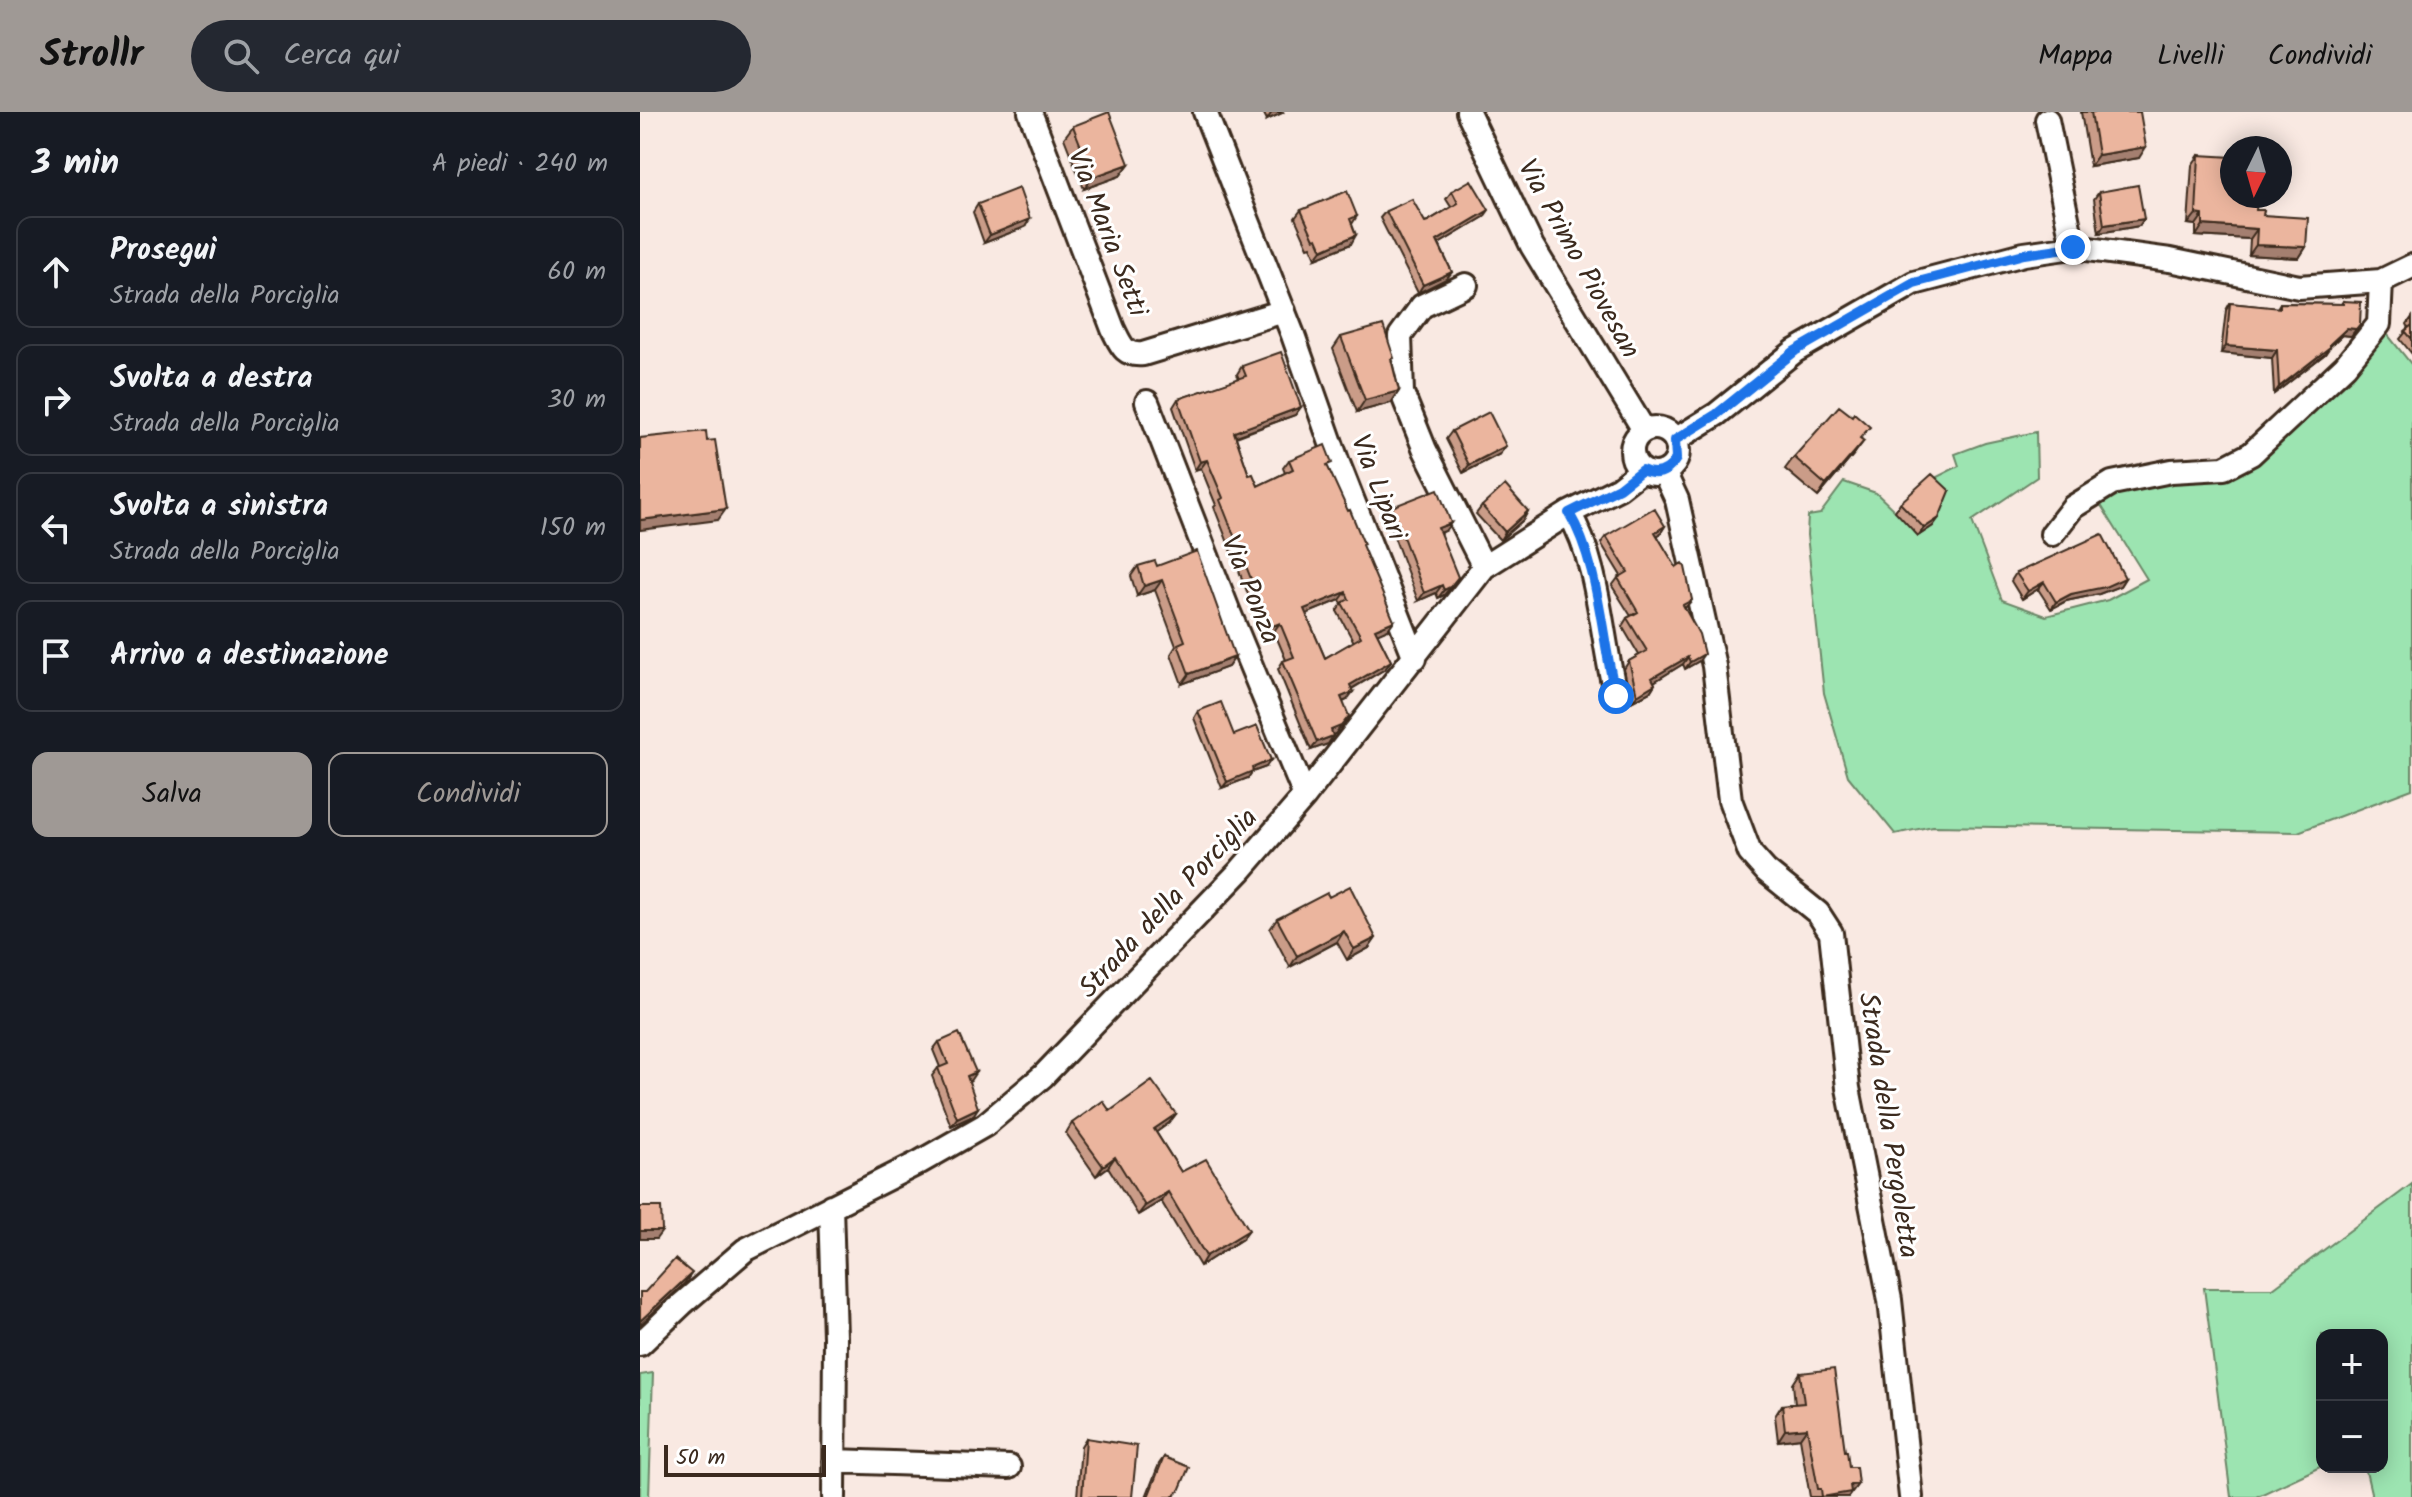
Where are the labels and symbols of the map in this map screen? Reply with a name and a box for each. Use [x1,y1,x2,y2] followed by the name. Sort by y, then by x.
[2220,136,2292,208] north arrow
[1054,142,1160,325] street label: Via Maria Setti
[1504,151,1651,367] street label: Via Primo Piovesan
[2055,229,2091,265] route end
[1337,428,1419,549] street label: Via Lipari
[1207,529,1292,651] street label: Via Ponza
[1598,678,1634,714] route start
[1068,798,1270,1009] street label: Strada della Porciglia
[1844,989,1931,1261] street label: Strada della Pergoletta
[664,1441,826,1477] scale bar

